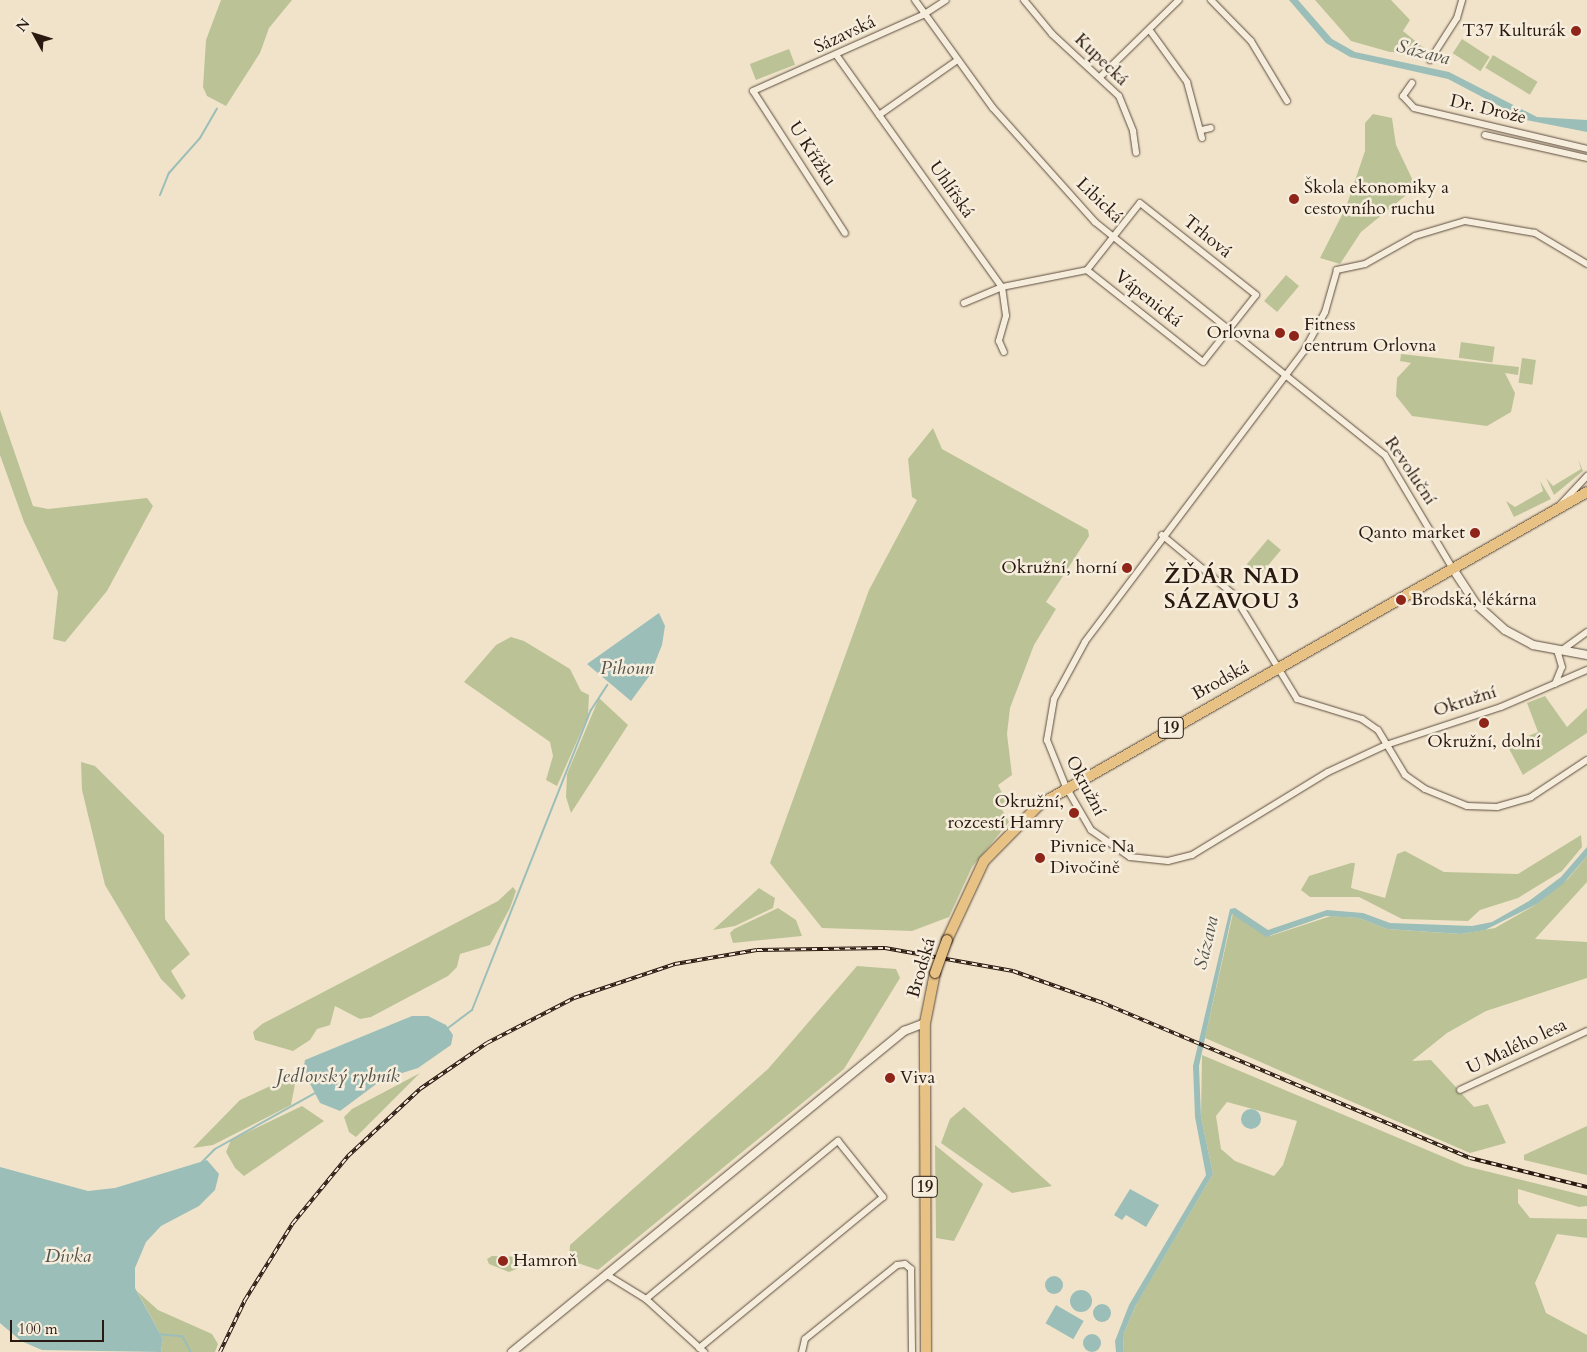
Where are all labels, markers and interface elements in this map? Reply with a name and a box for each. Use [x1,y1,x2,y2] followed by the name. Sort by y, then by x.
[10,10,60,60] north arrow
[811,11,879,59] street label: Sázavská
[12,15,34,36] text: N
[1462,20,1566,42] place label: T37 Kulturák
[1570,25,1582,37] marker: T37 Kulturák
[1070,29,1132,91] street label: Kupecká
[1394,35,1452,71] water label: Sázava
[1448,91,1528,129] street label: Dr. Drože
[783,118,841,190] street label: U Křížku
[924,158,978,222] street label: Uhlířská
[1071,174,1127,228] street label: Libická
[1304,178,1449,220] place label: Škola ekonomiky a cestovního ruchu
[1288,193,1300,205] marker: Škola ekonomiky a cestovního ruchu
[1178,211,1236,263] street label: Trhová
[1110,266,1186,332] street label: Vápenická
[1304,315,1436,358] place label: Fitness centrum Orlovna
[1206,322,1270,344] place label: Orlovna
[1274,327,1286,339] marker: Orlovna
[1288,330,1300,342] marker: Fitness centrum Orlovna
[1379,433,1441,509] street label: Revoluční
[1358,522,1465,544] place label: Qanto market
[1469,527,1481,539] marker: Qanto market
[1001,557,1117,579] place label: Okružní, horní
[1121,562,1133,574] marker: Okružní, horní
[1163,563,1301,614] district label: ŽĎÁR NAD SÁZAVOU 3
[1411,589,1537,611] place label: Brodská, lékárna
[1395,594,1407,606] marker: Brodská, lékárna
[1189,657,1253,705] street label: Brodská
[600,658,654,680] water label: Pihoun
[1431,682,1499,722] street label: Okružní
[1157,714,1185,741] road number: 19
[1478,717,1490,729] marker: Okružní, dolní
[1427,731,1541,753] place label: Okružní, dolní
[1060,752,1110,820] street label: Okružní
[948,792,1064,834] place label: Okružní, rozcestí Hamry
[1068,807,1080,819] marker: Okružní, rozcestí Hamry
[1050,837,1134,880] place label: Pivnice Na Divočině
[1034,852,1046,864] marker: Pivnice Na Divočině
[1190,914,1224,972] water label: Sázava
[903,935,941,1001] street label: Brodská
[1463,1014,1571,1080] street label: U Malého lesa
[276,1066,400,1088] water label: Jedlovský rybník
[900,1067,935,1089] place label: Viva
[884,1072,896,1084] marker: Viva
[911,1174,939,1200] road number: 19
[45,1246,91,1268] water label: Dívka
[513,1250,578,1272] place label: Hamroň
[497,1255,509,1267] marker: Hamroň
[12,1310,106,1342] scale bar
[18,1319,58,1339] text: 100 m

